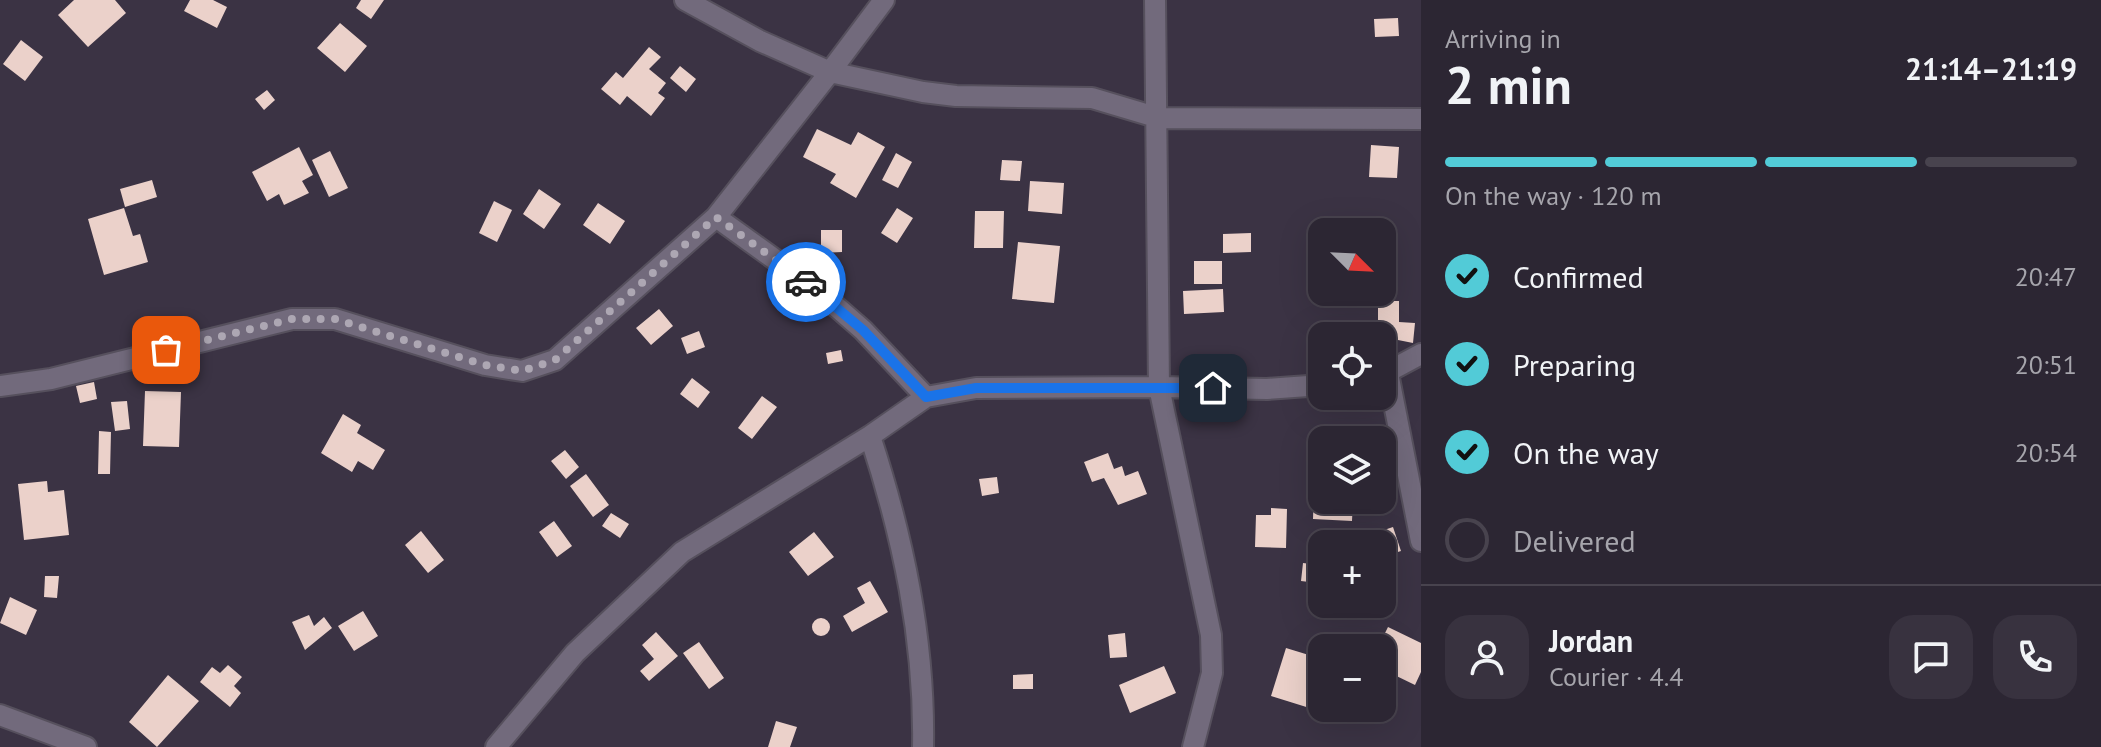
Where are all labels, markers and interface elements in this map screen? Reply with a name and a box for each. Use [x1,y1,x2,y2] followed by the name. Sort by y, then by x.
[1445,22,1561,55] text: Arriving in
[1905,49,2077,88] text: 21:14–21:19
[1445,51,1572,118] text: 2 min
[1445,179,1662,212] text: On the way · 120 m
[1308,218,1396,306] north arrow
[1308,218,1396,722] map controls
[766,242,846,322] courier
[1445,254,1489,298] icon: check
[1513,257,1644,296] text: Confirmed
[784,260,828,304] icon: car
[2015,260,2077,293] text: 20:47
[132,316,200,384] pin
[1308,322,1396,410] button: locate
[144,328,188,372] icon: bag
[1445,342,1489,386] icon: check
[1513,345,1636,384] text: Preparing
[2015,348,2077,381] text: 20:51
[1179,354,1247,422] pin
[1191,366,1235,410] icon: home
[1308,426,1396,514] button: layers
[1445,430,1489,474] icon: check
[1513,433,1659,472] text: On the way
[2015,436,2077,469] text: 20:54
[1513,521,1636,560] text: Delivered
[1308,530,1396,618] button: +
[1445,615,1529,699] button: person
[1889,615,1973,699] button: chat
[1993,615,2077,699] button: phone
[1549,621,1633,660] text: Jordan
[1308,634,1396,722] button: −
[1549,660,1683,693] text: Courier · 4.4

